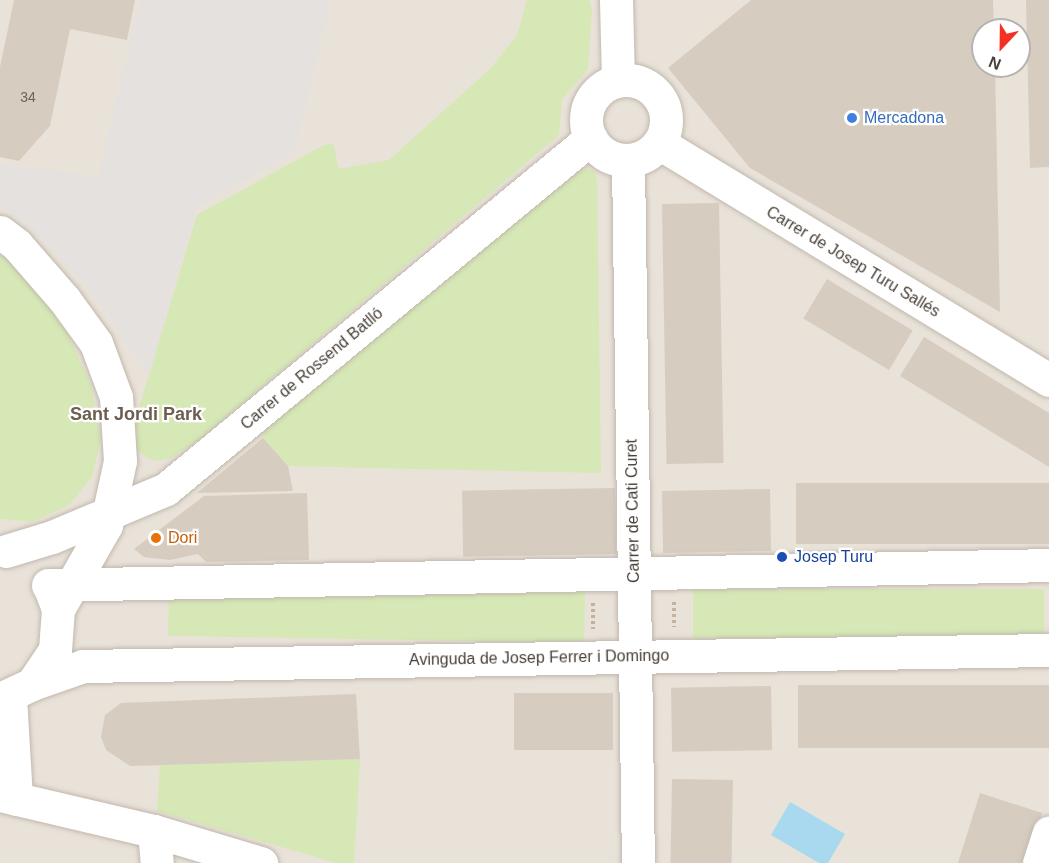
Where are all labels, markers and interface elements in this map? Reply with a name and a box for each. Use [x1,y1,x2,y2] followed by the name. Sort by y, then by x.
[971,18,1031,78] north arrow
[986,53,1003,73] text: N
[20,89,36,105] house number: 34
[864,108,944,128] place label: Mercadona
[845,111,859,125] marker: Mercadona
[763,202,943,322] street label: Carrer de Josep Turu Sallés
[237,304,387,434] street label: Carrer de Rossend Batlló
[70,403,202,425] district label: Sant Jordi Park
[622,439,644,583] street label: Carrer de Cati Curet
[168,528,197,548] place label: Dori
[149,531,163,545] marker: Dori
[794,547,873,567] place label: Josep Turu
[775,550,789,564] marker: Josep Turu
[409,646,669,670] street label: Avinguda de Josep Ferrer i Domingo

